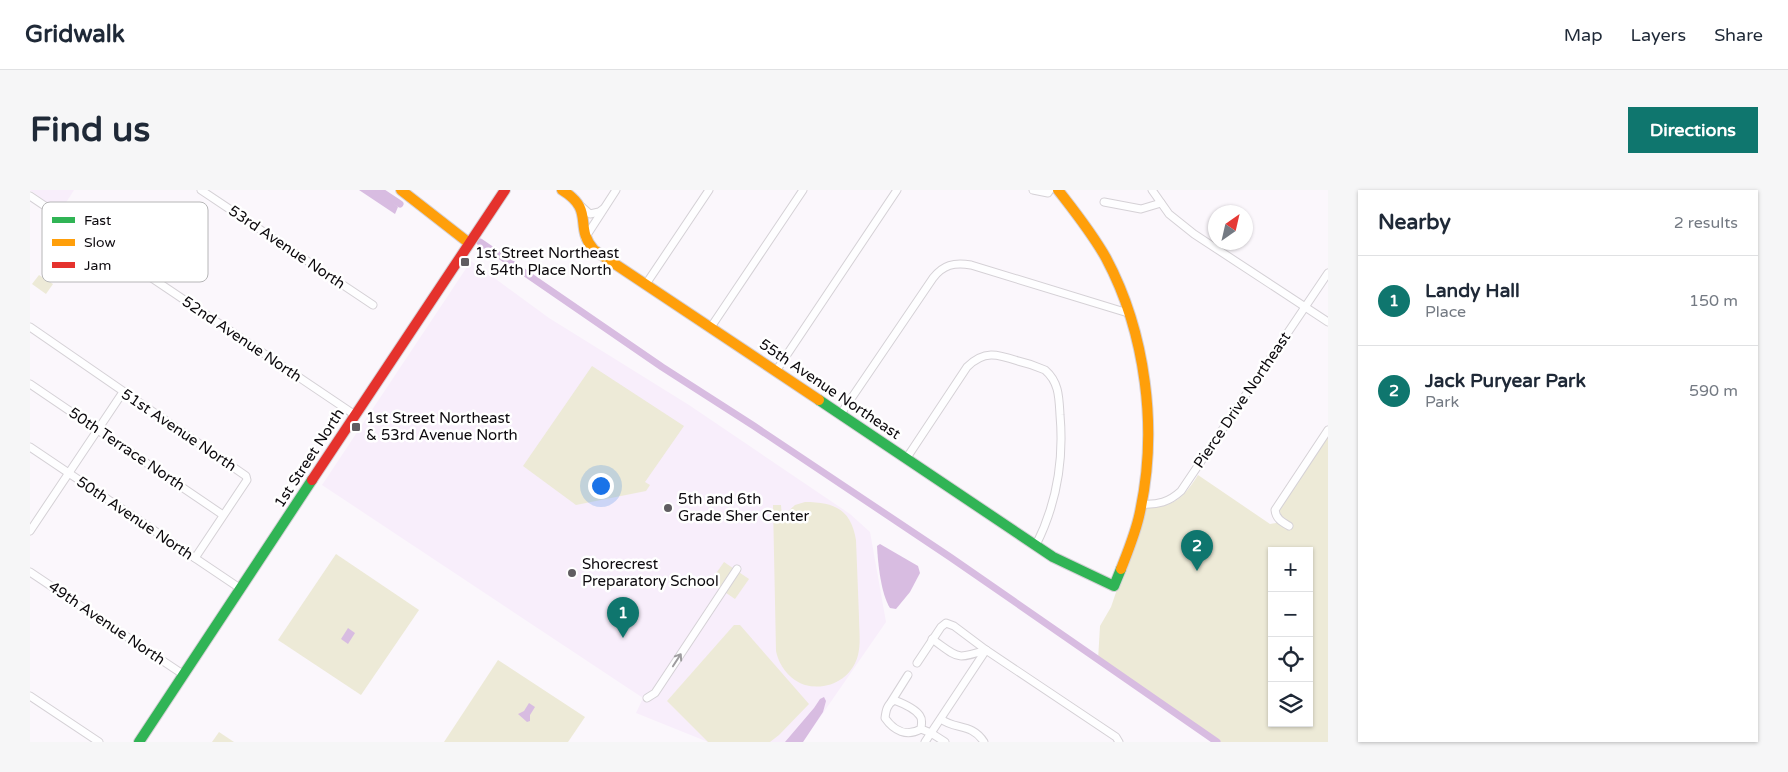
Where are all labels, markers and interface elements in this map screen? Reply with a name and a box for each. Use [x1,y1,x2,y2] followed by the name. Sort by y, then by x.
[25,20,125,49] text: Gridwalk
[1564,24,1603,46] text: Map
[1631,24,1686,46] text: Layers
[1714,24,1763,46] text: Share
[1628,107,1758,153] button: Directions
[30,109,150,151] text: Find us
[225,201,349,293] street label: 53rd Avenue North
[42,202,208,282] legend
[1208,205,1253,250] north arrow
[1378,210,1451,235] text: Nearby
[84,212,112,229] text: Fast
[1674,213,1738,233] text: 2 results
[84,234,116,251] text: Slow
[475,244,620,279] place label: 1st Street Northeast & 54th Place North
[459,256,471,268] marker: 1st Street Northeast & 54th Place North
[84,257,111,274] text: Jam
[1425,280,1520,302] text: Landy Hall
[1389,291,1399,311] text: 1
[1689,291,1738,311] text: 150 m
[179,292,305,386] street label: 52nd Avenue North
[1425,302,1466,322] text: Place
[1190,328,1294,471] street label: Pierce Drive Northeast
[756,335,904,443] street label: 55th Avenue Northeast
[1425,370,1586,392] text: Jack Puryear Park
[1389,381,1399,401] text: 2
[1689,381,1738,401] text: 590 m
[118,385,240,475] street label: 51st Avenue North
[1425,392,1459,412] text: Park
[66,403,188,495] street label: 50th Terrace North
[270,405,348,511] street label: 1st Street North
[366,409,518,444] place label: 1st Street Northeast & 53rd Avenue North
[350,421,362,433] marker: 1st Street Northeast & 53rd Avenue North
[73,472,197,564] street label: 50th Avenue North
[588,473,614,499] your location
[678,490,810,525] place label: 5th and 6th Grade Sher Center
[662,502,674,514] marker: 5th and 6th Grade Sher Center
[1181,530,1213,571] pin: 2
[1268,547,1313,727] map controls
[1268,547,1313,592] button: +
[582,555,719,590] place label: Shorecrest Preparatory School
[566,567,578,579] marker: Shorecrest Preparatory School
[45,577,169,669] street label: 49th Avenue North
[1268,592,1313,637] button: −
[607,597,639,638] pin: 1
[1268,637,1313,682] button: locate
[671,653,682,667] one-way arrow
[1268,682,1313,727] button: layers

